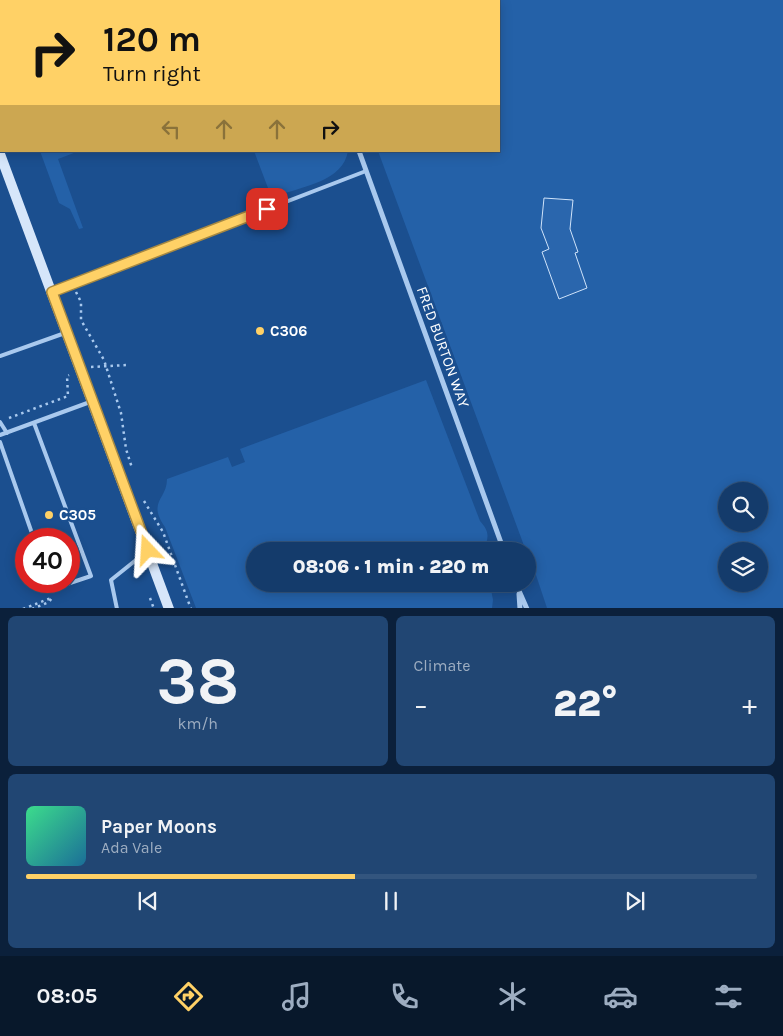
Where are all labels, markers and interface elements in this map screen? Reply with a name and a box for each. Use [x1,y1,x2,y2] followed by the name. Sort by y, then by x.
[103,19,201,60] text: 120 m
[20,20,85,85] icon: right
[103,61,201,87] text: Turn right
[157,115,185,143] icon: left
[210,115,238,143] icon: ahead
[263,115,291,143] icon: ahead
[316,115,344,143] icon: right
[246,188,288,230] pin
[253,195,281,223] icon: arrive
[413,284,474,411] street label: FRED BURTON WAY
[270,322,307,340] place label: C306
[254,325,266,337] marker: C306
[718,482,768,592] map controls
[718,482,768,532] button: search
[59,506,96,524] place label: C305
[43,509,55,521] marker: C305
[121,523,173,575] position arrow
[15,528,80,593] speed limit sign: 40
[718,542,768,592] button: layers
[293,556,489,578] text: 08:06 · 1 min · 220 m
[157,643,239,719] text: 38
[414,656,471,675] text: Climate
[553,681,618,726] text: 22°
[414,688,428,721] text: −
[742,688,757,721] text: +
[177,714,218,733] text: km/h
[101,816,217,838] text: Paper Moons
[101,838,162,857] text: Ada Vale
[134,887,162,915] icon: previous
[377,887,405,915] icon: pause
[621,887,649,915] icon: next
[171,979,206,1014] icon: directions
[279,979,314,1014] icon: music
[387,979,422,1014] icon: phone
[495,979,530,1014] icon: climate
[603,979,638,1014] icon: car
[711,979,746,1014] icon: filters
[37,983,97,1009] text: 08:05

